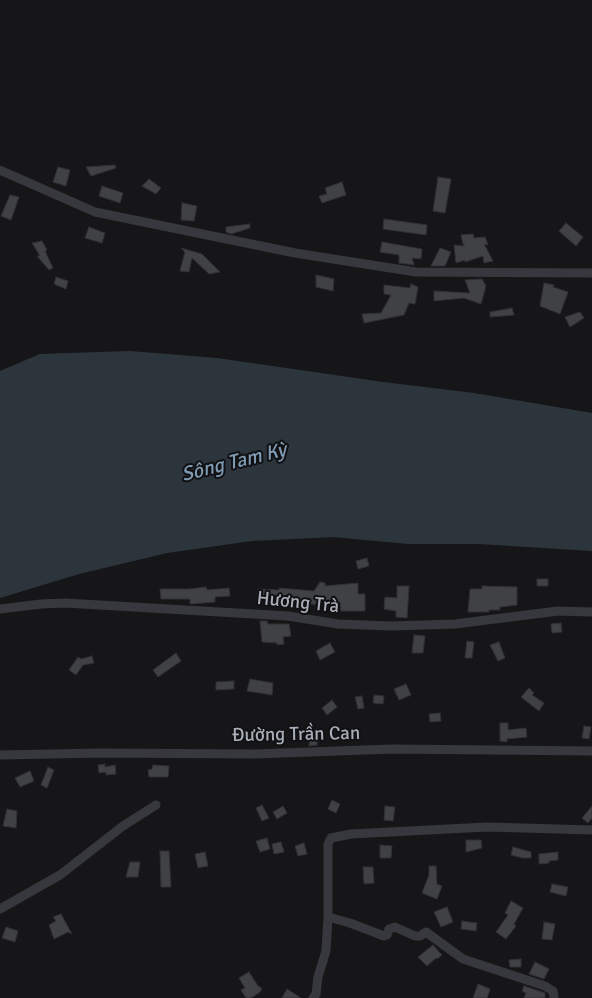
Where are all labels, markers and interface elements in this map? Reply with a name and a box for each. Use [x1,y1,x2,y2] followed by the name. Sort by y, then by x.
[179,438,289,488] water label: Sông Tam Kỳ
[256,587,340,619] street label: Hương Trà
[232,722,360,748] street label: Đường Trần Can

